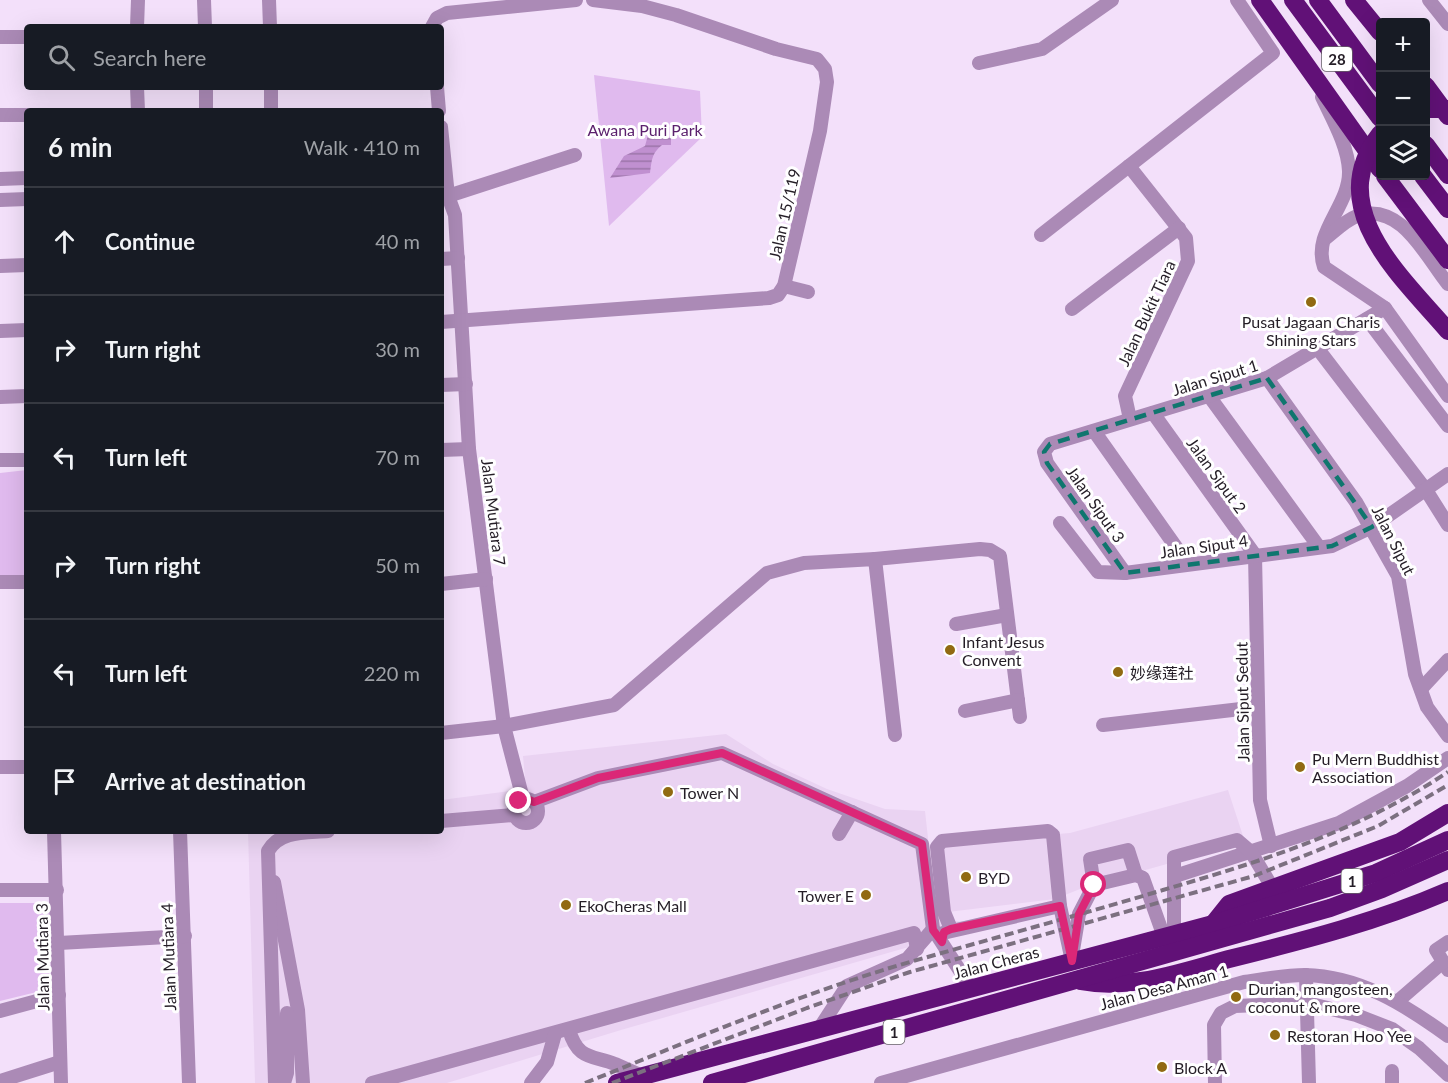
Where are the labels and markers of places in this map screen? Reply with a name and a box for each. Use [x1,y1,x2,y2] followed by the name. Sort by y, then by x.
[1304,295,1318,309] marker: Pusat Jagaan Charis Shining Stars
[1242,312,1380,349] place label: Pusat Jagaan Charis Shining Stars
[962,632,1045,669] place label: Infant Jesus Convent
[943,643,957,657] marker: Infant Jesus Convent
[1130,663,1194,682] place label: 妙缘莲社
[1111,665,1125,679] marker: 妙缘莲社
[1312,749,1439,786] place label: Pu Mern Buddhist Association
[1293,760,1307,774] marker: Pu Mern Buddhist Association
[680,783,739,802] place label: Tower N
[661,785,675,799] marker: Tower N
[978,868,1010,887] place label: BYD
[959,870,973,884] marker: BYD
[798,886,854,905] place label: Tower E
[859,888,873,902] marker: Tower E
[578,896,687,915] place label: EkoCheras Mall
[559,898,573,912] marker: EkoCheras Mall
[1248,979,1393,1016] place label: Durian, mangosteen, coconut & more
[1229,990,1243,1004] marker: Durian, mangosteen, coconut & more
[1287,1026,1412,1045] place label: Restoran Hoo Yee
[1268,1028,1282,1042] marker: Restoran Hoo Yee
[1174,1058,1227,1077] place label: Block A
[1155,1060,1169,1074] marker: Block A

